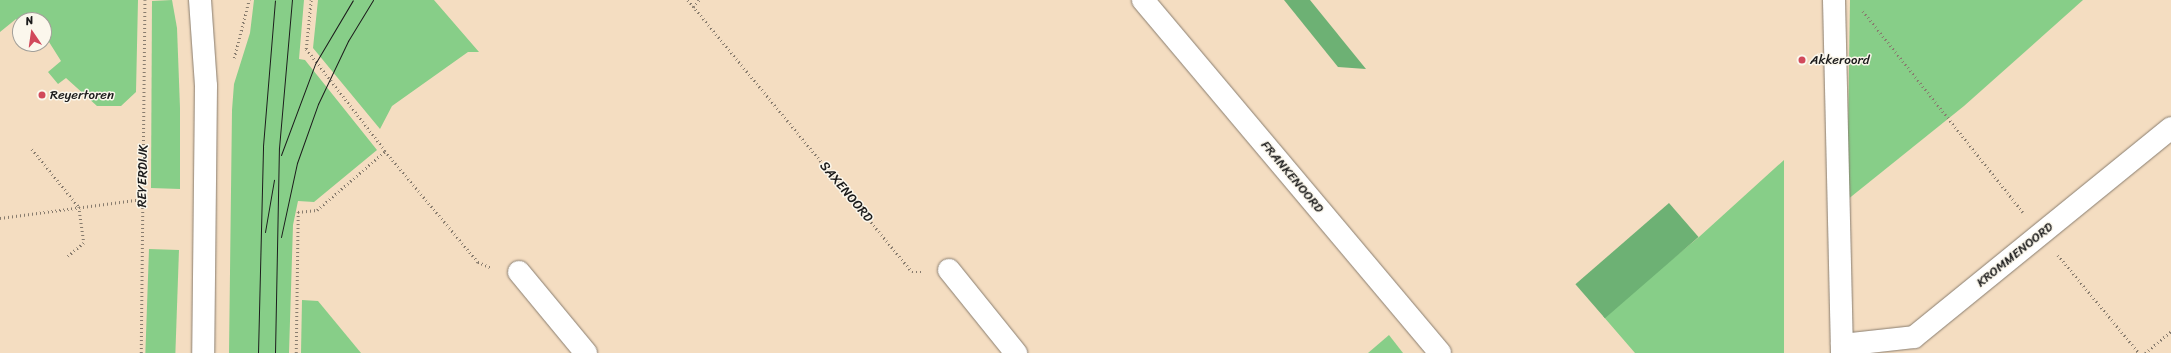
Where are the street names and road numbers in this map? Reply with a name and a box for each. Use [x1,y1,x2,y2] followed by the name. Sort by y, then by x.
[1257,138,1327,216] street label: FRANKENOORD
[135,144,151,208] street label: REYERDIJK
[816,159,876,225] street label: SAXENOORD
[1974,219,2056,291] street label: KROMMENOORD

